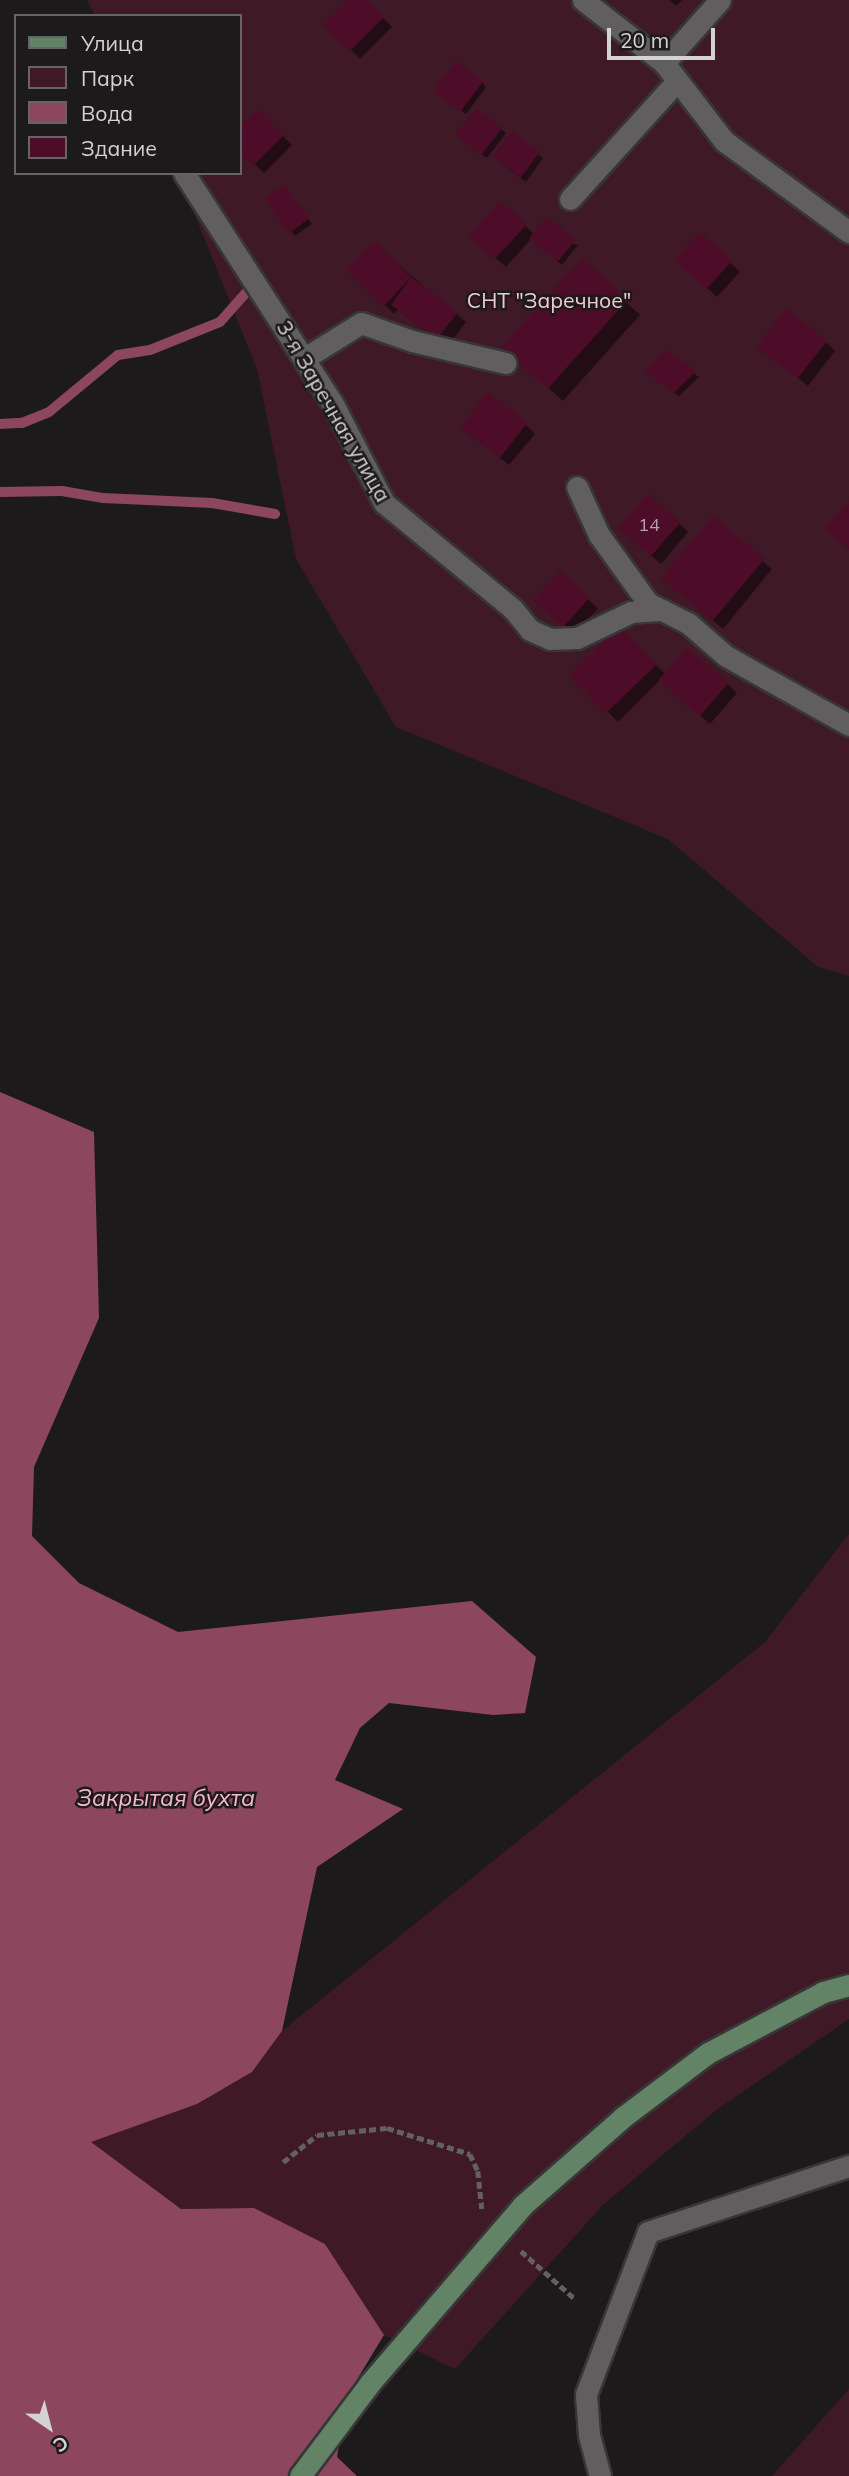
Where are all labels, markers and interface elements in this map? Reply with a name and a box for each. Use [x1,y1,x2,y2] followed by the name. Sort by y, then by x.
[14,14,242,175] legend
[611,14,720,58] scale bar
[620,27,669,53] text: 20 m
[81,30,144,56] text: Улица
[81,65,134,91] text: Парк
[81,100,133,126] text: Вода
[81,135,157,161] text: Здание
[467,287,631,313] park label: СНТ "Заречное"
[272,316,396,506] street label: 3-я Заречная улица
[638,514,660,536] house number: 14
[77,1784,255,1812] water label: Закрытая бухта
[14,2392,84,2462] north arrow
[49,2431,73,2458] text: С

